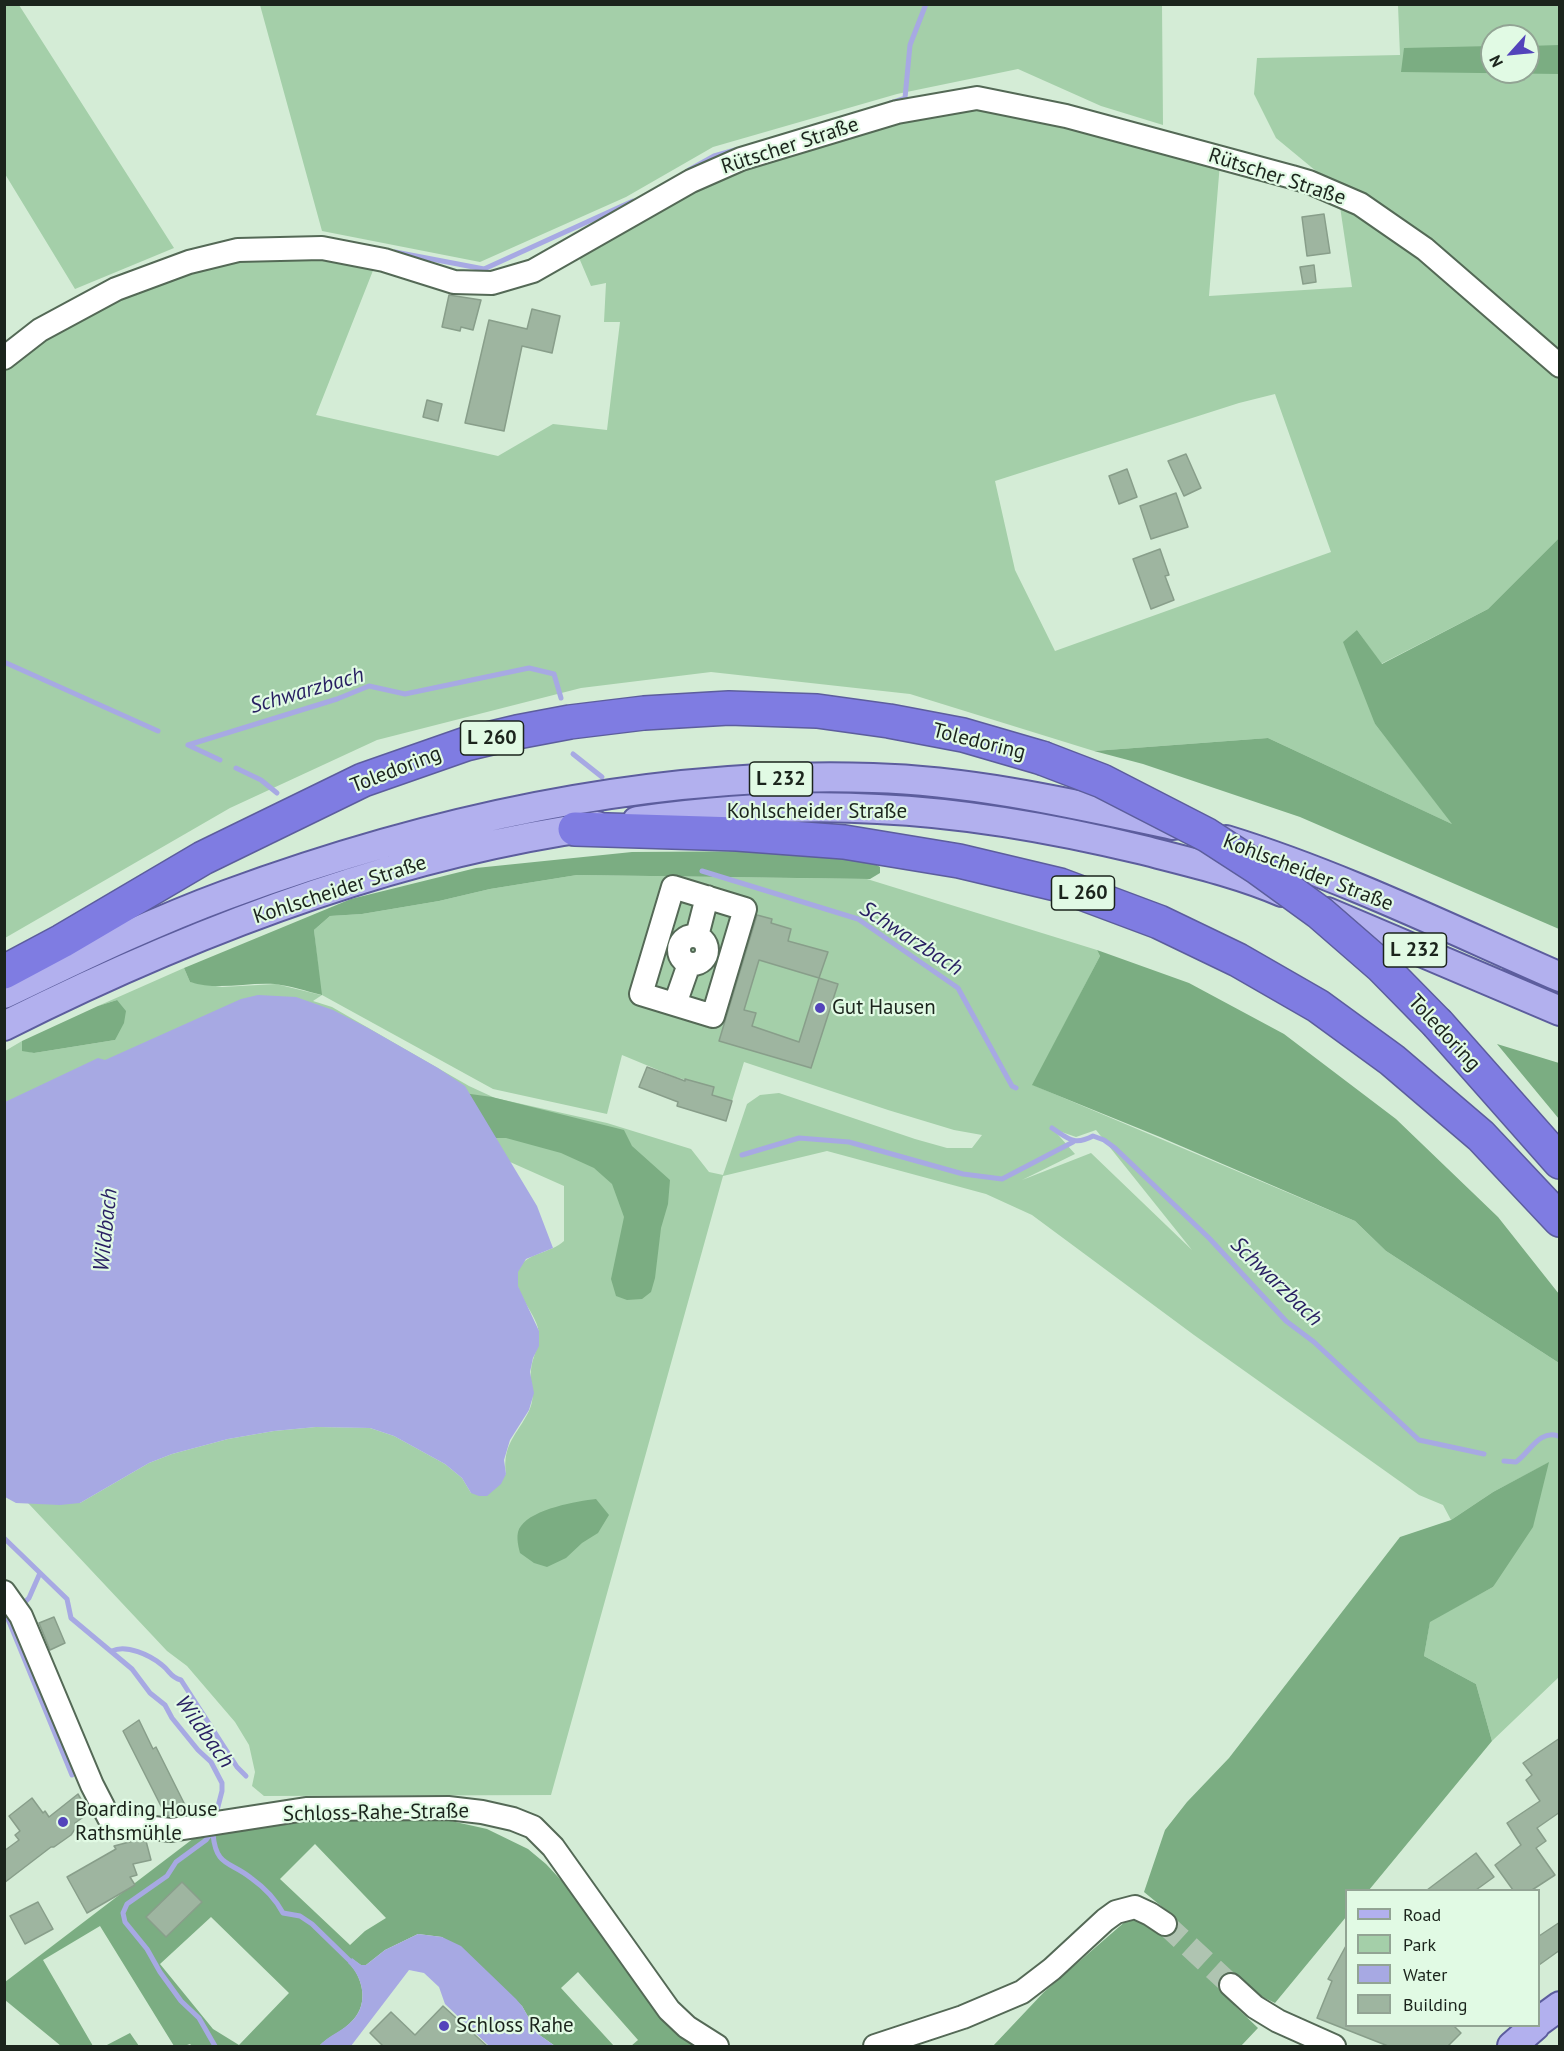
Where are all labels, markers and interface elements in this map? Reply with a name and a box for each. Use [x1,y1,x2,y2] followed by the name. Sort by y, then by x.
[1480,24,1540,84] north arrow
[1484,52,1507,70] text: N
[718,112,862,180] street label: Rütscher Straße
[1205,143,1349,211] street label: Rütscher Straße
[247,662,367,720] water label: Schwarzbach
[930,718,1028,766] street label: Toledoring
[460,721,524,755] road number: L 260
[347,741,445,799] street label: Toledoring
[750,762,812,796] road number: L 232
[727,799,907,825] street label: Kohlscheider Straße
[1219,829,1397,917] street label: Kohlscheider Straße
[250,850,430,930] street label: Kohlscheider Straße
[1052,876,1114,910] road number: L 260
[855,896,967,982] water label: Schwarzbach
[1384,933,1446,967] road number: L 232
[1402,990,1486,1076] street label: Toledoring
[832,995,936,1021] place label: Gut Hausen
[813,1001,827,1015] marker: Gut Hausen
[89,1187,123,1273] water label: Wildbach
[1225,1232,1327,1332] water label: Schwarzbach
[169,1691,239,1773] water label: Wildbach
[75,1797,218,1847] place label: Boarding House Rathsmühle
[283,1799,469,1827] street label: Schloss-Rahe-Straße
[56,1815,70,1829] marker: Boarding House Rathsmühle
[1345,1889,1540,2027] legend
[1403,1903,1441,1926] text: Road
[1403,1933,1436,1956] text: Park
[1403,1963,1447,1986] text: Water
[1403,1993,1467,2016] text: Building
[456,2013,574,2039] place label: Schloss Rahe
[437,2019,451,2033] marker: Schloss Rahe

